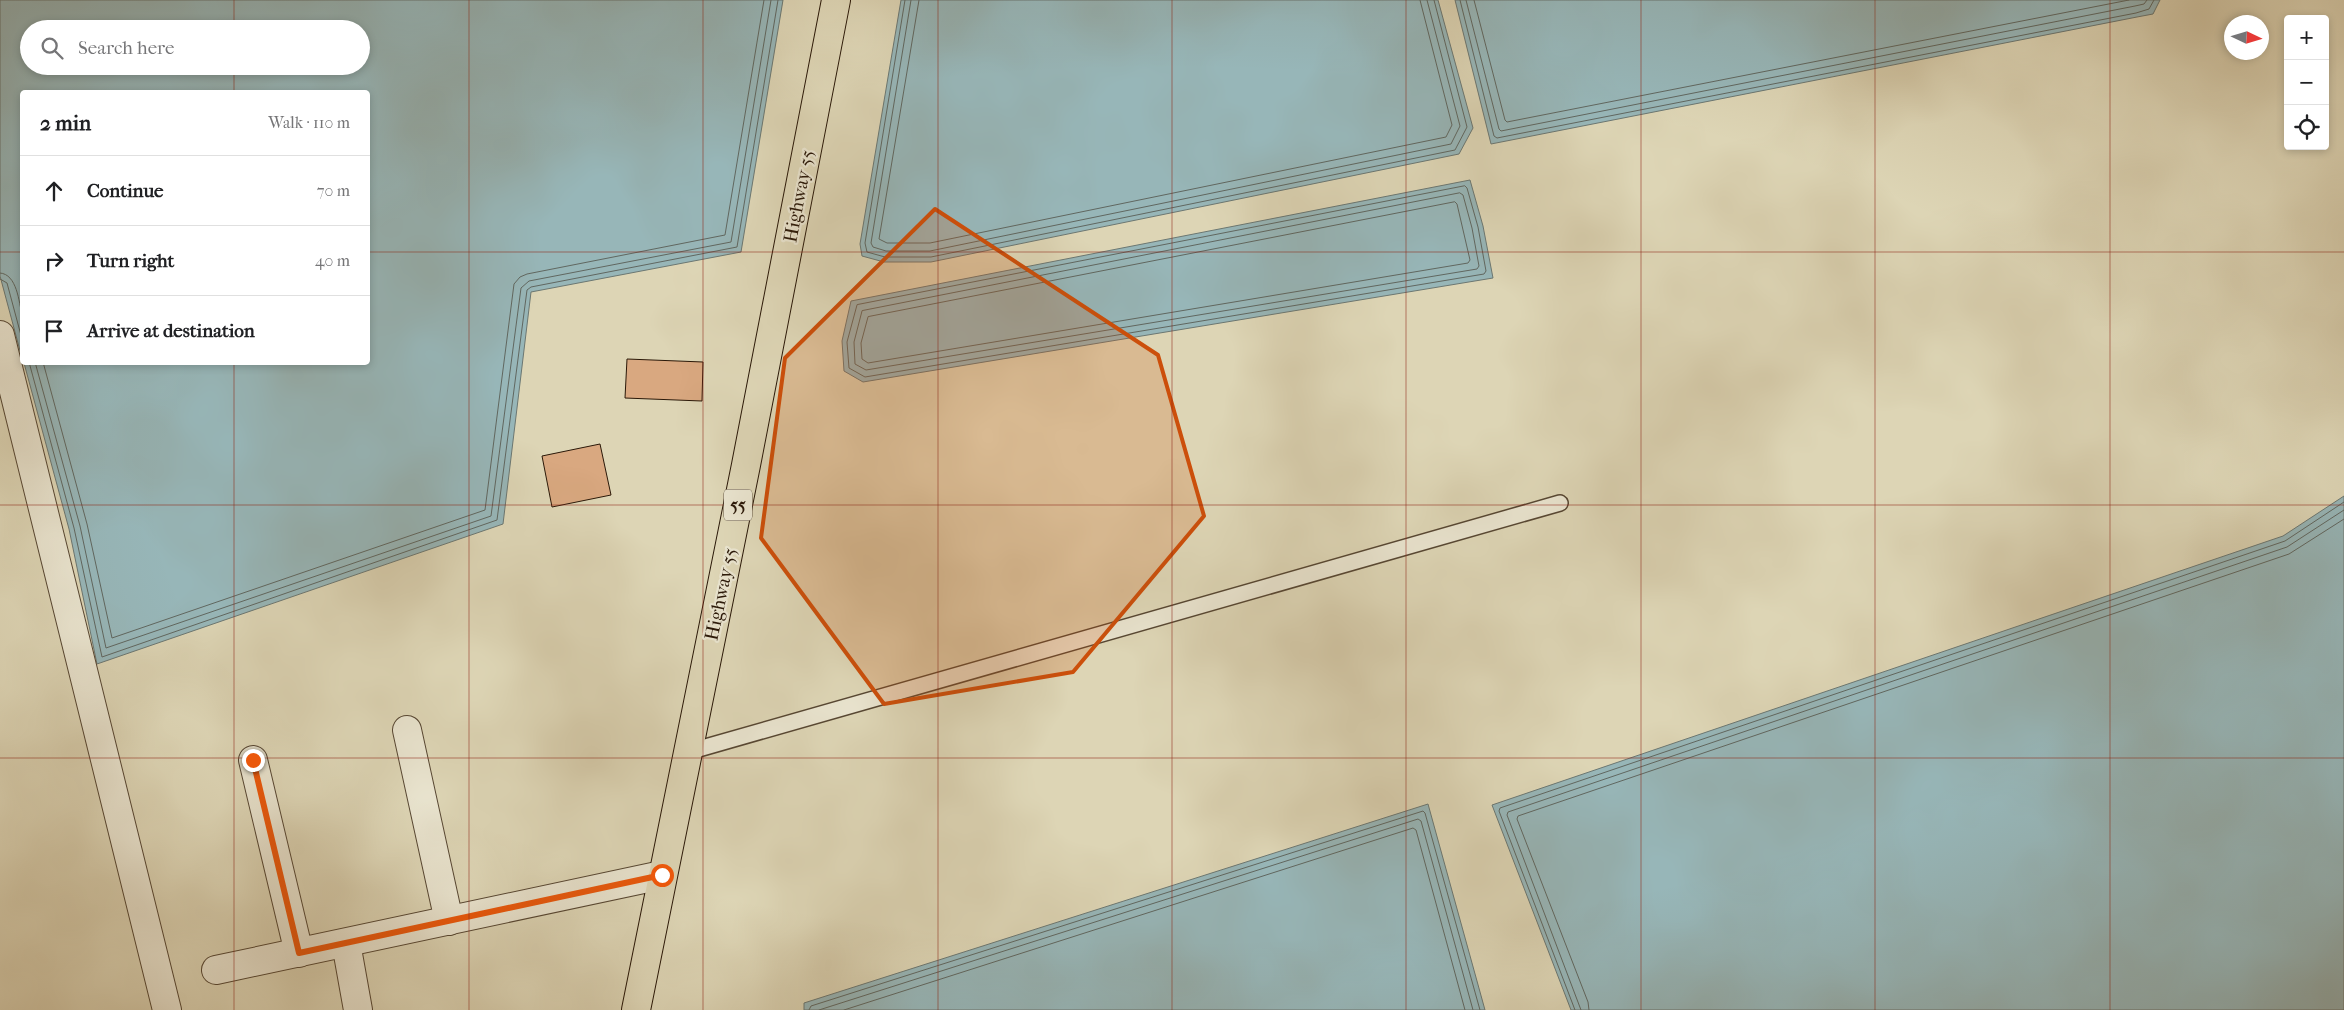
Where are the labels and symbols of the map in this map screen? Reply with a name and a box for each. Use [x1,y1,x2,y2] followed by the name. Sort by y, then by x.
[2224,15,2269,60] north arrow
[779,148,819,244] street label: Highway 55
[724,490,752,520] road number: 55
[700,546,742,642] street label: Highway 55
[242,749,265,772] route end
[651,864,674,887] route start

